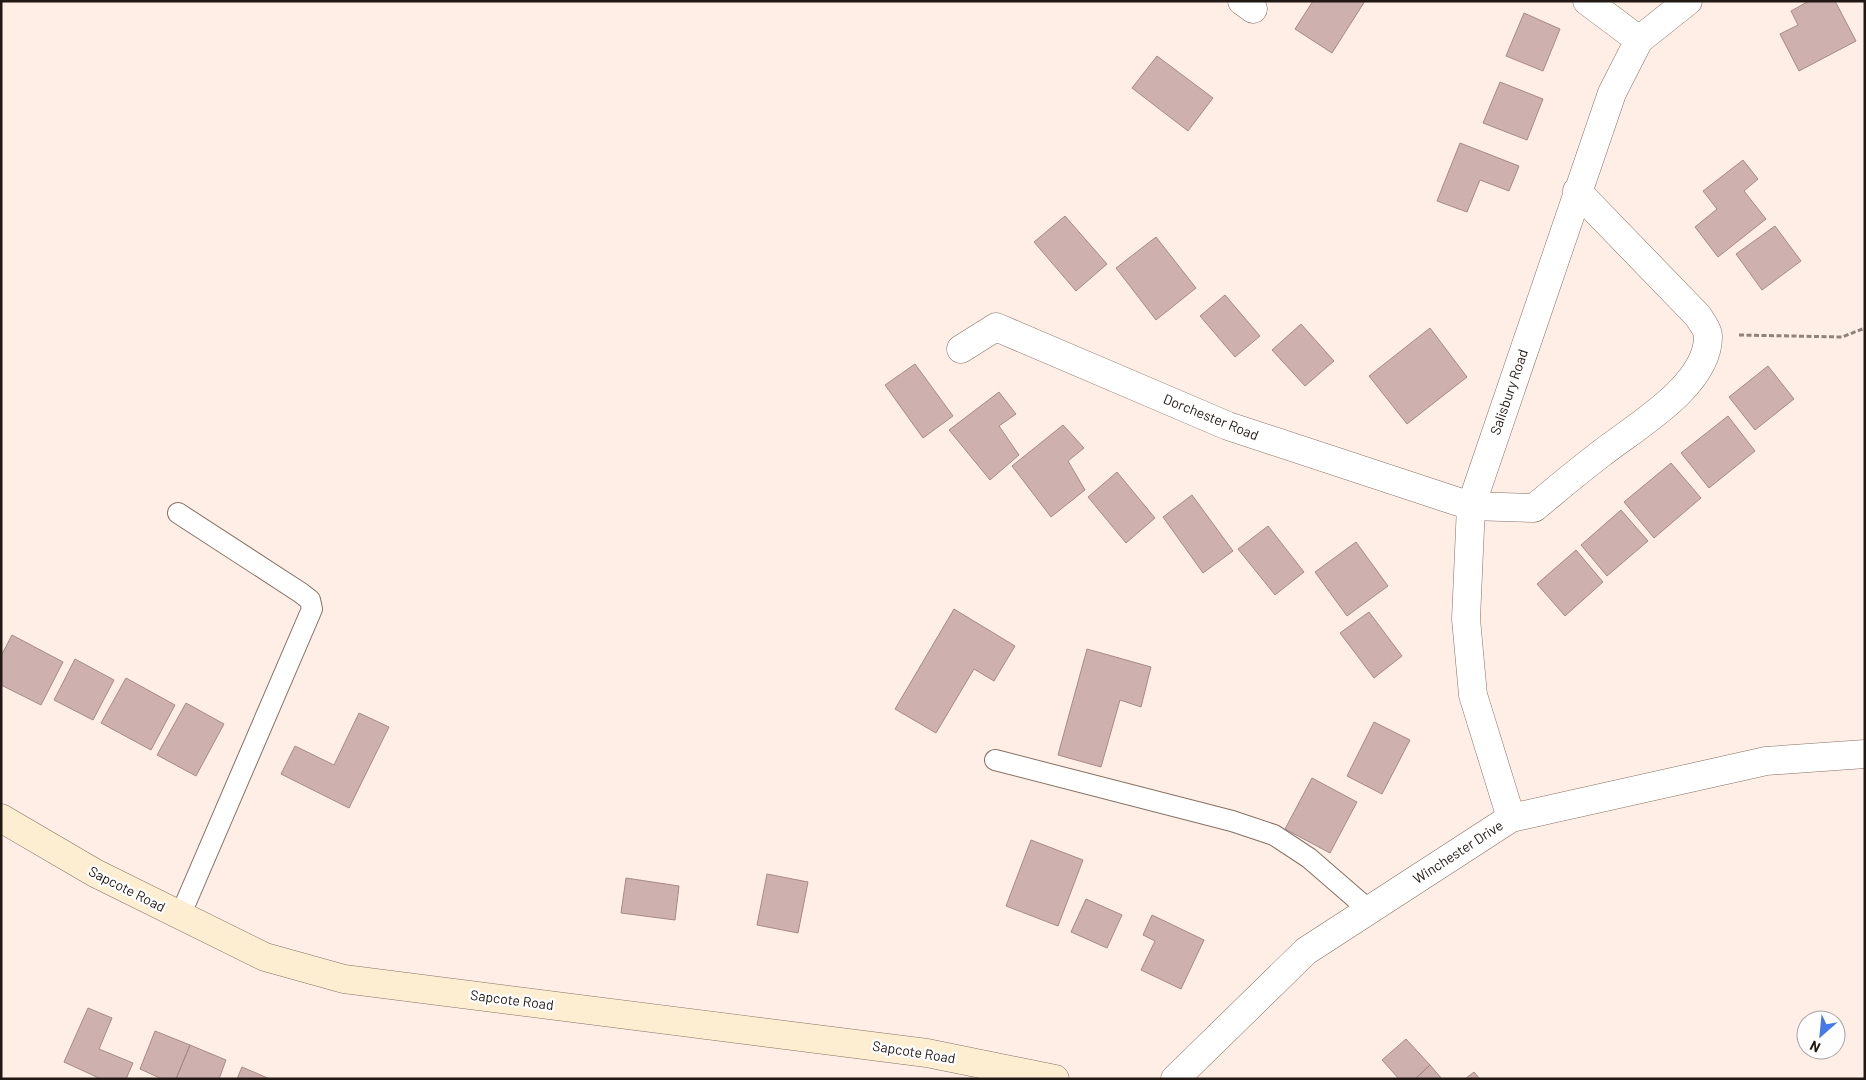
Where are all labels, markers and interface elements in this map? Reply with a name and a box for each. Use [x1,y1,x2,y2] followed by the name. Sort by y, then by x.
[1486,347,1531,437] street label: Salisbury Road
[1161,390,1261,443] street label: Dorchester Road
[1410,816,1506,887] street label: Winchester Drive
[86,862,168,915] street label: Sapcote Road
[469,986,555,1013] street label: Sapcote Road
[1796,1010,1846,1060] north arrow
[871,1037,957,1066] street label: Sapcote Road
[1807,1037,1823,1057] text: N

